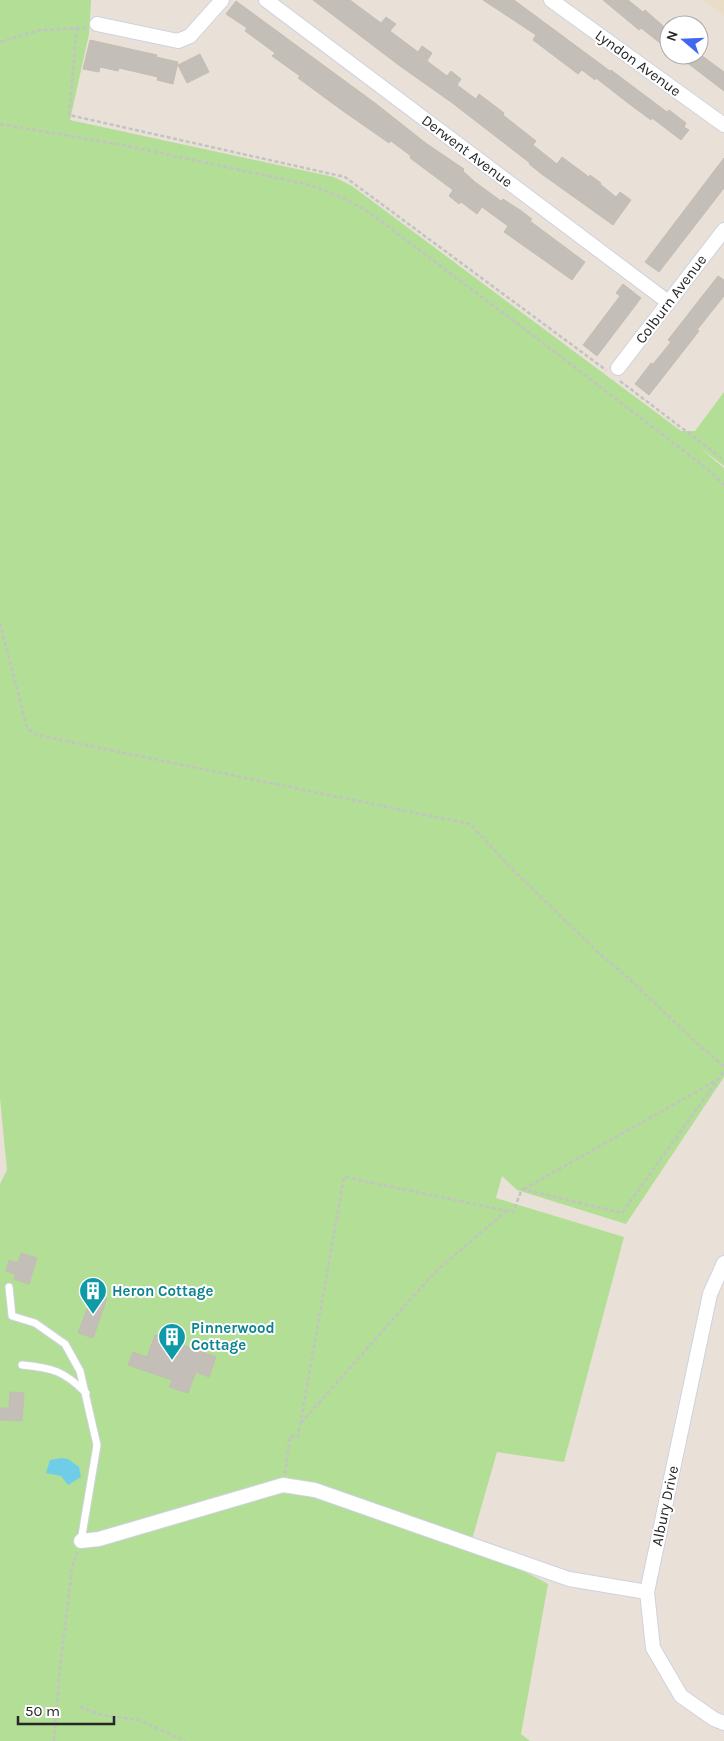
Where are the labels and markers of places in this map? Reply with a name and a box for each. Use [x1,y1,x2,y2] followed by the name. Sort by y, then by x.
[78,1276,108,1315] building icon: Heron Cottage
[112,1282,213,1300] place label: Heron Cottage
[191,1319,275,1354] place label: Pinnerwood Cottage
[157,1322,187,1361] building icon: Pinnerwood Cottage

